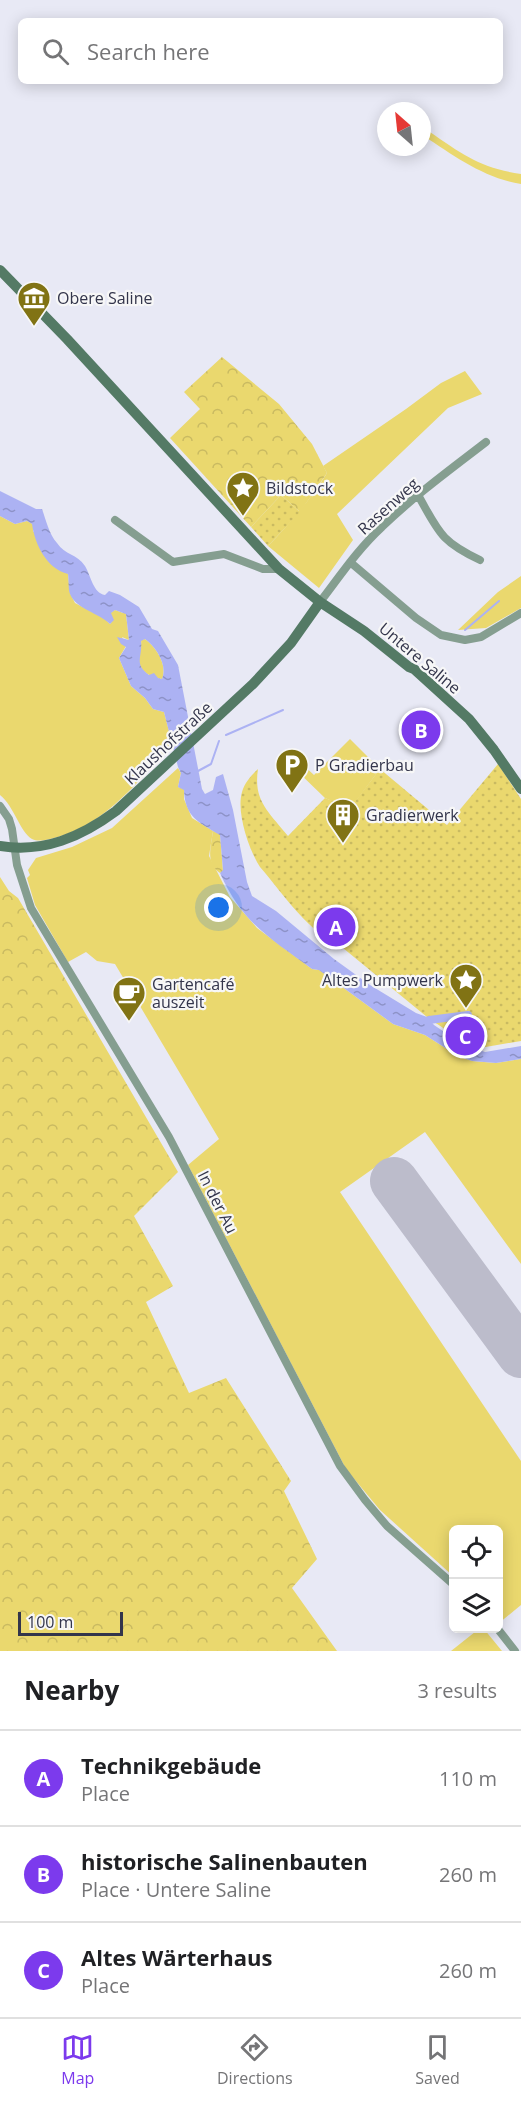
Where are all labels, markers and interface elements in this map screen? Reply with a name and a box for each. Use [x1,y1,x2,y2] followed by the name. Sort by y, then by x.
[18,18,503,84] search box
[39,35,72,68] icon: search
[87,36,210,66] text: Search here
[377,102,431,156] north arrow
[16,280,52,327] museum icon: Obere Saline
[57,287,152,309] place label: Obere Saline
[225,470,261,517] place icon: Bildstock
[353,472,424,539] street label: Rasenweg
[266,477,334,499] place label: Bildstock
[374,617,466,699] street label: Untere Saline
[119,697,217,789] street label: Klaushofstraße
[402,708,440,752] pin: B
[274,747,310,794] parking icon: P Gradierbau
[315,754,414,776] place label: P Gradierbau
[325,797,361,844] building icon: Gradierwerk
[366,804,459,826] place label: Gradierwerk
[204,893,233,922] your location
[316,904,356,950] pin: A
[448,962,484,1009] place icon: Altes Pumpwerk
[322,969,444,991] place label: Altes Pumpwerk
[152,973,235,1013] place label: Gartencafé auszeit
[111,975,147,1022] cafe icon: Gartencafé auszeit
[446,1014,484,1058] pin: C
[193,1167,243,1237] street label: In der Au
[449,1525,503,1633] map controls
[449,1525,503,1579] button: locate
[449,1579,503,1633] button: layers
[18,1609,123,1636] scale bar
[27,1611,73,1633] text: 100 m
[24,1672,119,1708] text: Nearby
[417,1677,497,1704] text: 3 results
[81,1750,261,1780] text: Technikgebäude
[37,1765,50,1792] text: A
[439,1765,497,1792] text: 110 m
[81,1780,130,1807] text: Place
[81,1846,368,1876] text: historische Salinenbauten
[37,1861,50,1888] text: B
[439,1861,497,1888] text: 260 m
[81,1876,271,1903] text: Place · Untere Saline
[81,1942,272,1972] text: Altes Wärterhaus
[37,1957,50,1984] text: C
[439,1957,497,1984] text: 260 m
[81,1972,130,1999] text: Place
[61,2031,94,2089] tab: Map
[217,2031,293,2089] tab: Directions
[415,2031,460,2089] tab: Saved

